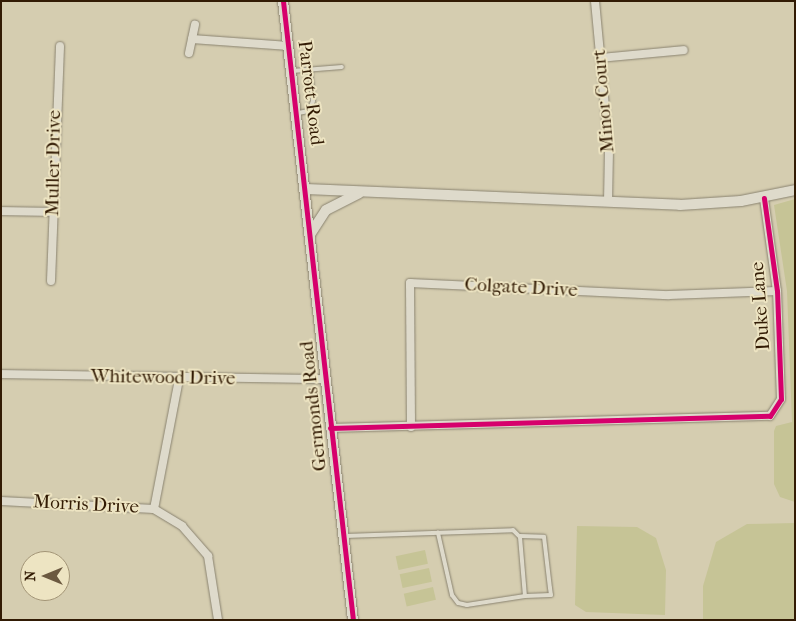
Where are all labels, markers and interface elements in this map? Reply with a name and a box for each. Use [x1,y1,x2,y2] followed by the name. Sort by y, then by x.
[292,39,328,147] street label: Parrott Road
[588,48,620,154] street label: Minor Court
[42,110,66,216] street label: Muller Drive
[747,261,775,351] street label: Duke Lane
[464,274,578,302] street label: Colgate Drive
[296,340,332,472] street label: Germonds Road
[90,365,236,391] street label: Whitewood Drive
[33,491,139,519] street label: Morris Drive
[20,551,70,601] north arrow
[22,571,39,581] text: N

